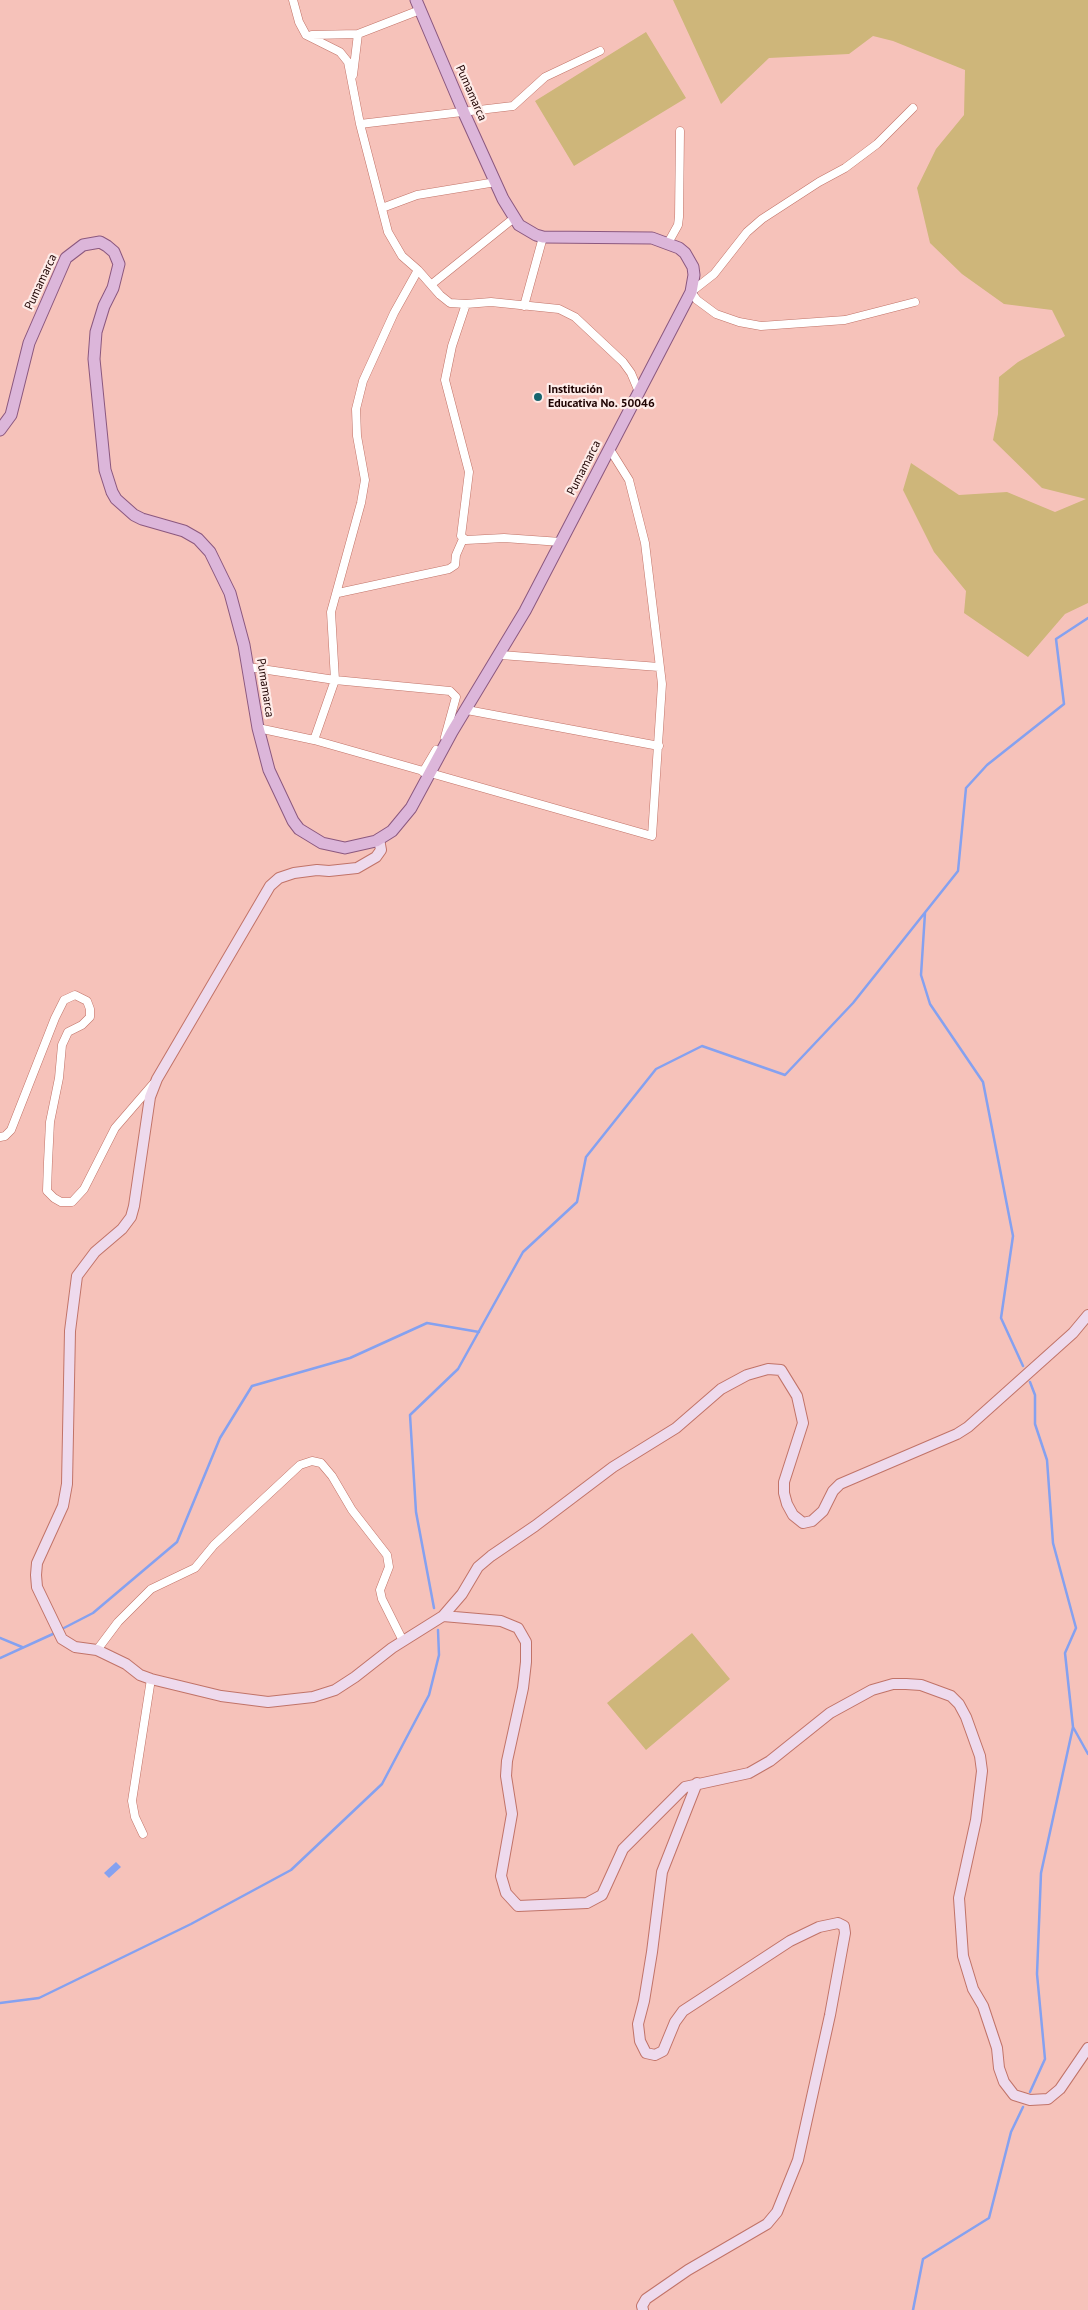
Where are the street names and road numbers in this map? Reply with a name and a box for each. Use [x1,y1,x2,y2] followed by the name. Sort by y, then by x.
[452,63,490,123] street label: Pumamarca
[22,252,60,312] street label: Pumamarca
[564,438,604,498] street label: Pumamarca
[253,657,277,719] street label: Pumamarca

